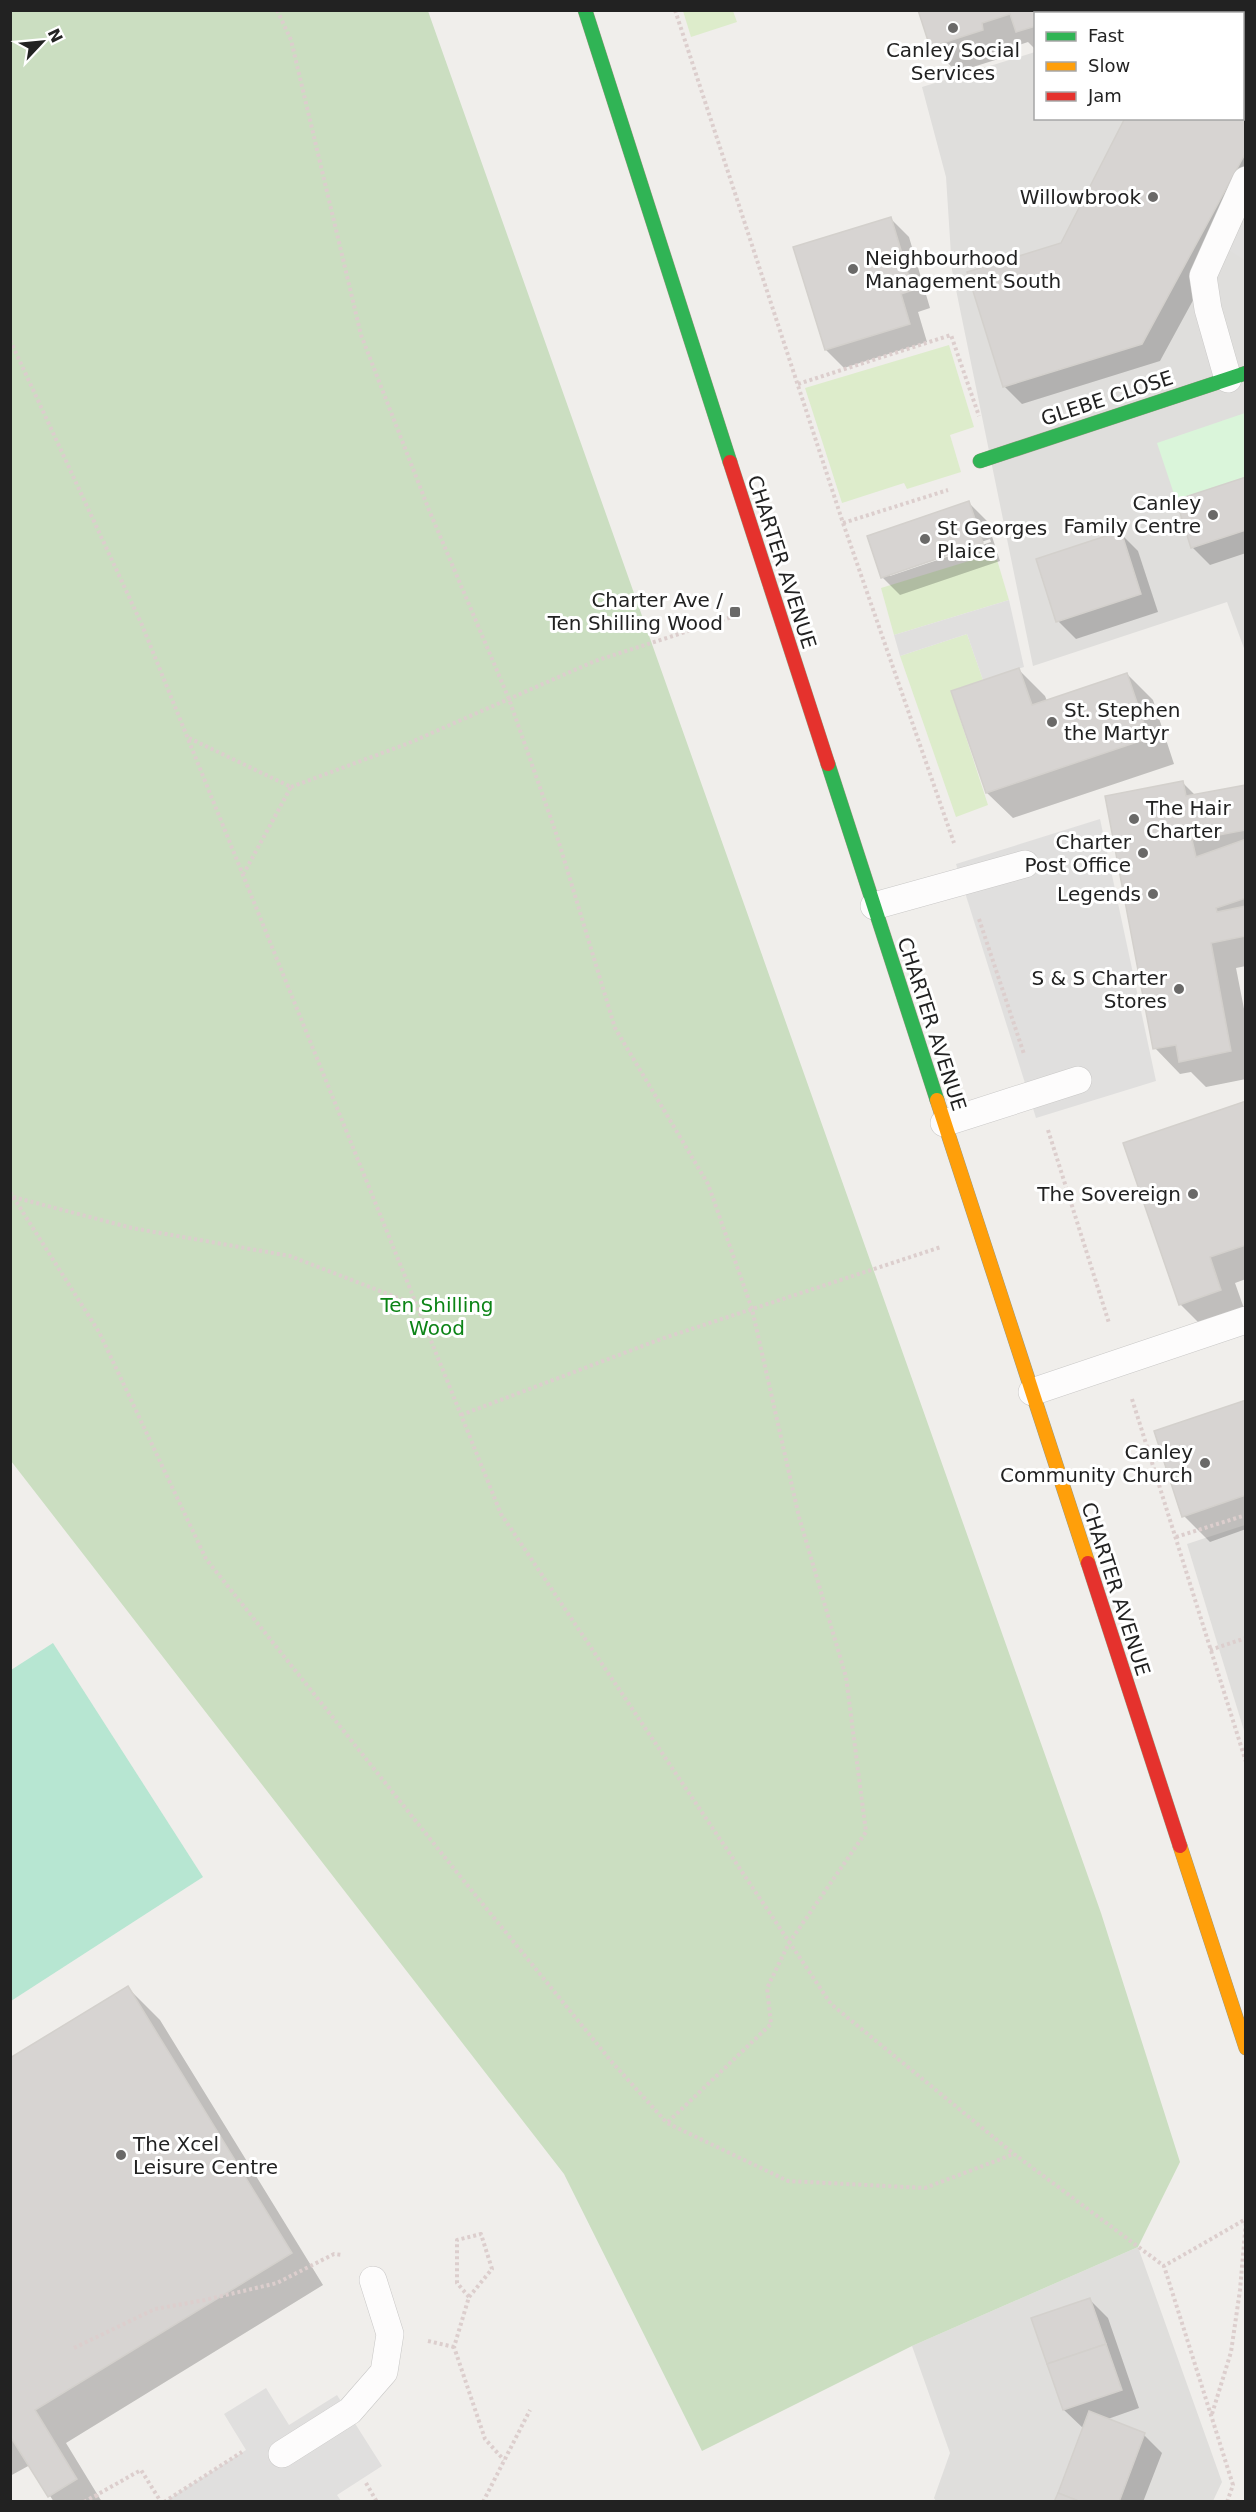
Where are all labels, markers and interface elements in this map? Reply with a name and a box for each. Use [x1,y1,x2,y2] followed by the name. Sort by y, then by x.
[12,12,72,72] north arrow
[1034,12,1244,120] legend
[946,21,960,35] marker: Canley Social Services
[44,25,67,46] text: N
[1088,25,1124,46] text: Fast
[886,38,1020,85] place label: Canley Social Services
[1088,55,1130,76] text: Slow
[1087,85,1122,106] text: Jam
[1020,185,1141,209] place label: Willowbrook
[1146,190,1160,204] marker: Willowbrook
[865,246,1061,293] place label: Neighbourhood Management South
[846,262,860,276] marker: Neighbourhood Management South
[1038,365,1176,431] street label: GLEBE CLOSE
[743,472,821,652] street label: CHARTER AVENUE
[1063,491,1201,538] place label: Canley Family Centre
[1206,508,1220,522] marker: Canley Family Centre
[937,516,1047,563] place label: St Georges Plaice
[918,532,932,546] marker: St Georges Plaice
[547,588,723,635] place label: Charter Ave / Ten Shilling Wood
[728,605,742,619] marker: Charter Ave / Ten Shilling Wood
[1064,698,1180,745] place label: St. Stephen the Martyr
[1045,715,1059,729] marker: St. Stephen the Martyr
[1145,796,1231,843] place label: The Hair Charter
[1127,812,1141,826] marker: The Hair Charter
[1024,830,1132,877] place label: Charter Post Office
[1136,846,1150,860] marker: Charter Post Office
[1057,882,1141,906] place label: Legends
[1146,887,1160,901] marker: Legends
[893,934,971,1114] street label: CHARTER AVENUE
[1031,966,1168,1013] place label: S & S Charter Stores
[1172,982,1186,996] marker: S & S Charter Stores
[1036,1182,1181,1206] place label: The Sovereign
[1186,1187,1200,1201] marker: The Sovereign
[379,1293,494,1340] park label: Ten Shilling Wood
[1000,1440,1193,1487] place label: Canley Community Church
[1198,1456,1212,1470] marker: Canley Community Church
[1077,1499,1155,1679] street label: CHARTER AVENUE
[132,2132,278,2179] place label: The Xcel Leisure Centre
[114,2148,128,2162] marker: The Xcel Leisure Centre

